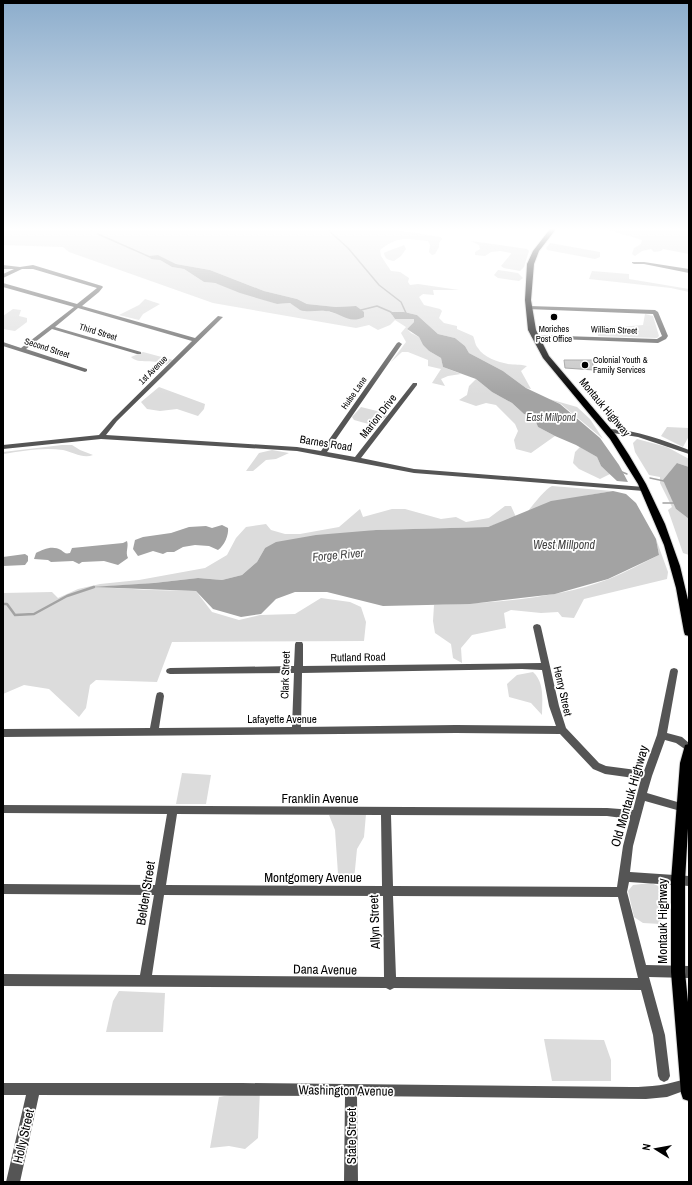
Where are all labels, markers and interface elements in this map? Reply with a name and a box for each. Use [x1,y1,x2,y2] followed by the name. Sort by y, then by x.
[549,312,559,322] marker: Moriches Post Office
[78,321,118,343] street label: Third Street
[536,323,572,345] place label: Moriches Post Office
[591,323,637,337] street label: William Street
[23,335,71,361] street label: Second Street
[136,353,170,387] street label: 1st Avenue
[593,354,648,376] place label: Colonial Youth & Family Services
[580,360,590,370] marker: Colonial Youth & Family Services
[338,374,370,412] street label: Hulse Lane
[576,375,634,440] street label: Montauk Highway
[356,391,400,441] street label: Marion Drive
[526,411,576,424] water label: East Millpond
[299,432,353,454] street label: Barnes Road
[533,537,596,553] water label: West Millpond
[312,545,365,565] water label: Forge River
[277,650,293,699] street label: Clark Street
[330,650,386,664] street label: Rutland Road
[550,665,576,718] street label: Henry Street
[247,712,317,726] street label: Lafayette Avenue
[607,743,652,849] street label: Old Montauk Highway
[282,790,358,807] street label: Franklin Avenue
[132,860,159,926] street label: Belden Street
[264,869,362,886] street label: Montgomery Avenue
[654,878,671,964] street label: Montauk Highway
[365,894,384,951] street label: Allyn Street
[293,960,357,979] street label: Dana Avenue
[298,1081,394,1100] street label: Washington Avenue
[9,1107,38,1165] street label: Holly Street
[343,1108,360,1164] street label: State Street
[636,1129,676,1169] north arrow
[639,1143,654,1152] text: N

